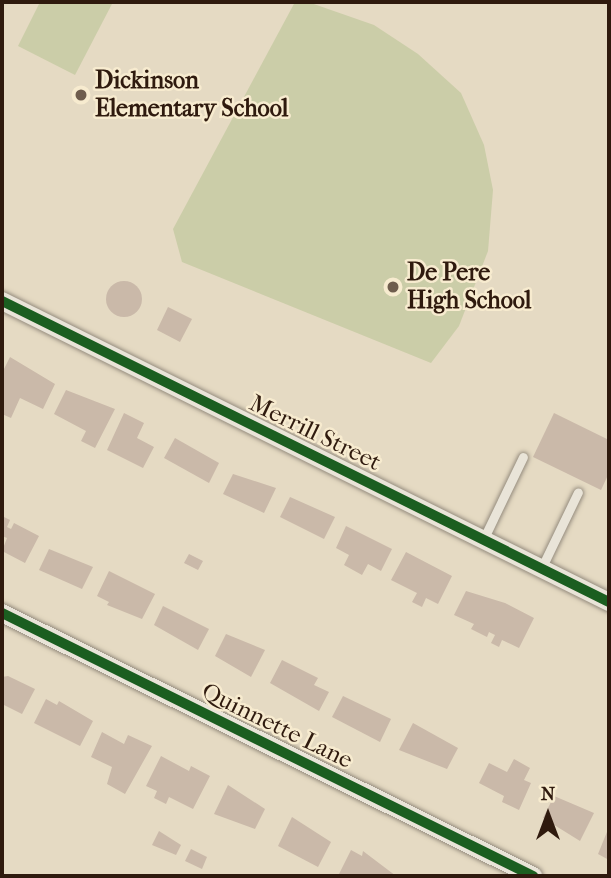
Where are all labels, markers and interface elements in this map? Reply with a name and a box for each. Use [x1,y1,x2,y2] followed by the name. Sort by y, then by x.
[95,67,288,123] place label: Dickinson Elementary School
[73,87,89,103] marker: Dickinson Elementary School
[407,259,531,315] place label: De Pere High School
[385,279,401,295] marker: De Pere High School
[245,389,385,477] street label: Merrill Street
[197,677,357,775] street label: Quinnette Lane
[513,780,583,850] north arrow
[541,783,555,805] text: N

